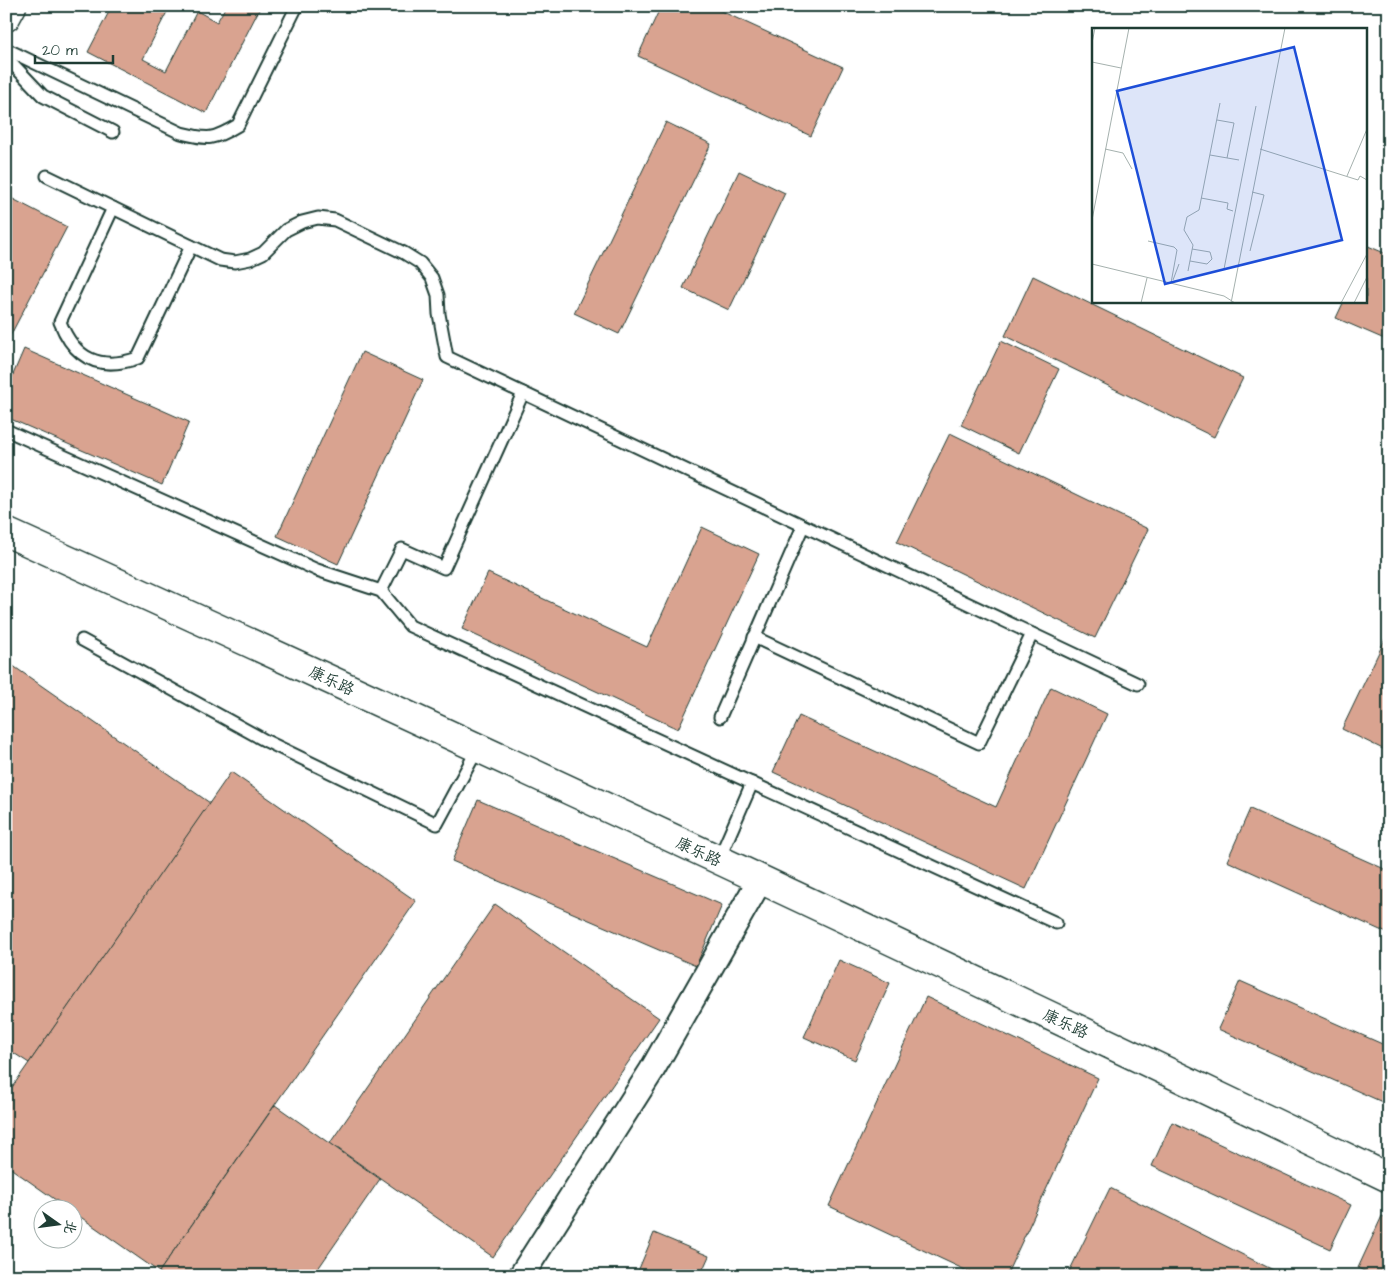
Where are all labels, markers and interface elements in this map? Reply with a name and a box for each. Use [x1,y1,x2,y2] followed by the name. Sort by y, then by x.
[1092,28,1368,302] inset map
[35,32,112,64] scale bar
[42,40,78,61] text: 20 m
[305,661,358,701] street label: 康乐路
[672,832,725,872] street label: 康乐路
[1039,1004,1092,1044] street label: 康乐路
[32,1200,82,1250] north arrow
[58,1218,81,1236] text: 北

